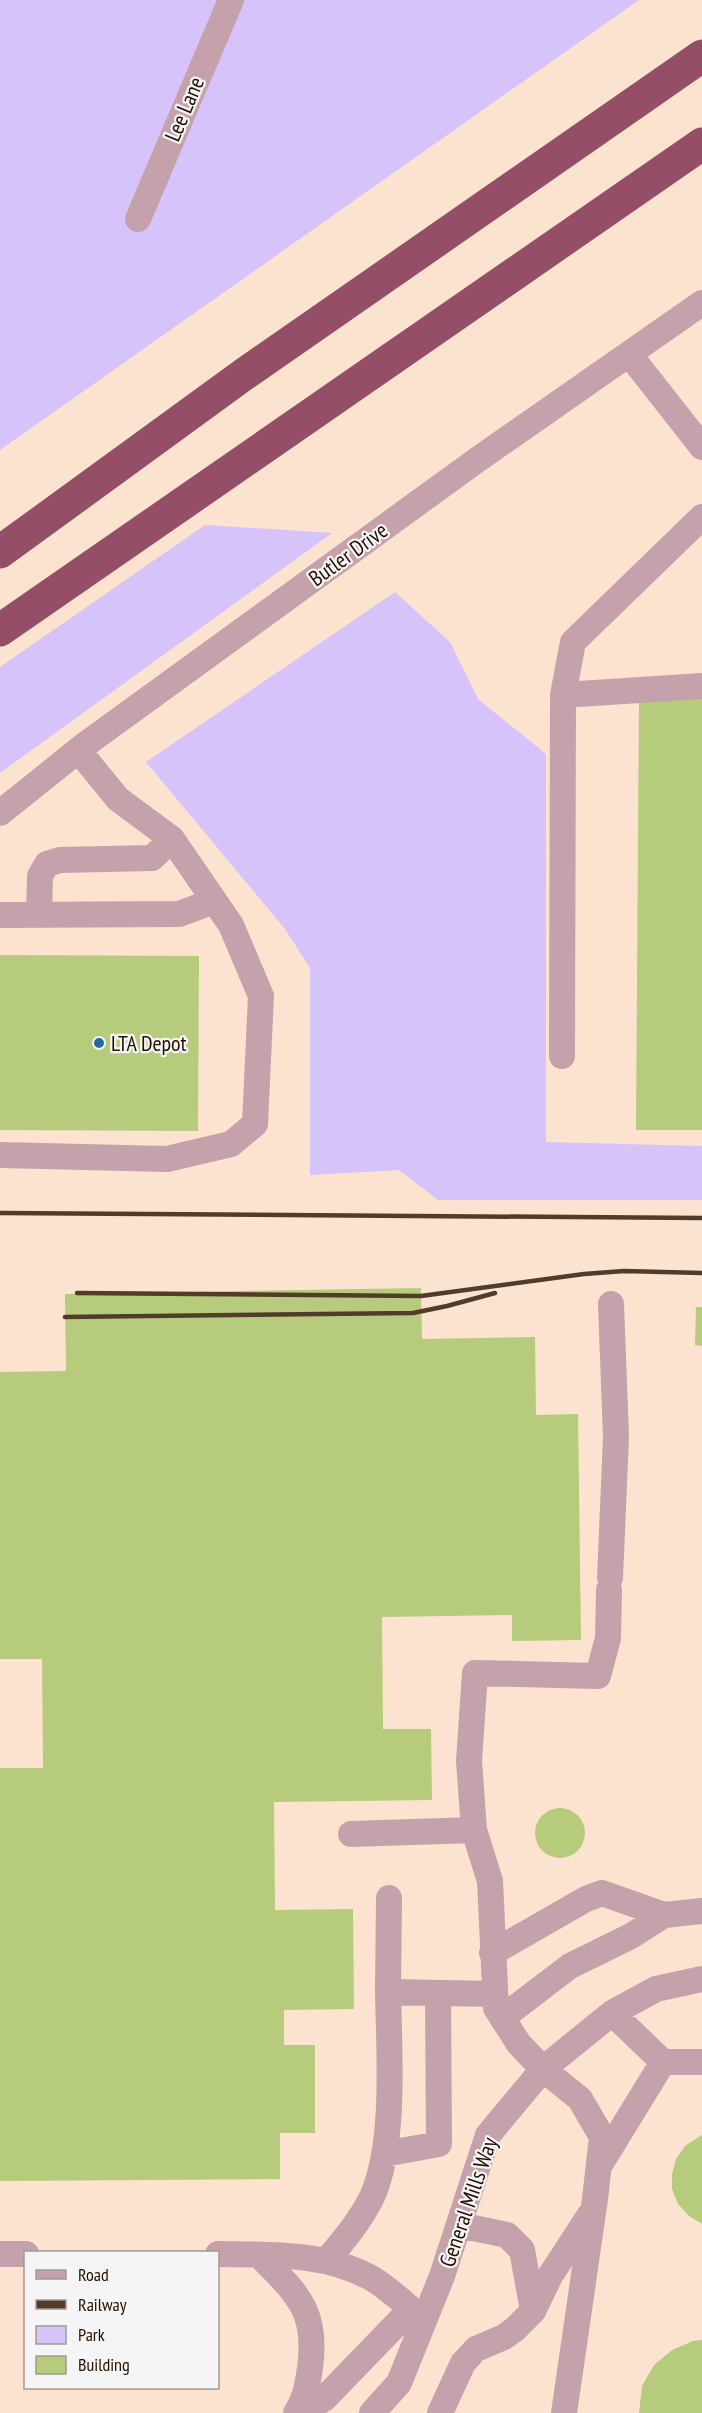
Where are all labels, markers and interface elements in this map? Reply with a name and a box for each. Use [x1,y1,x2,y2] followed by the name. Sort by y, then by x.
[158,73,210,145] street label: Lee Lane
[303,516,393,592] street label: Butler Drive
[111,1029,187,1057] place label: LTA Depot
[92,1036,106,1050] marker: LTA Depot
[433,2133,503,2270] street label: General Mills Way
[24,2251,219,2389] legend
[78,2263,109,2286] text: Road
[78,2293,127,2316] text: Railway
[78,2323,105,2346] text: Park
[78,2353,130,2376] text: Building

